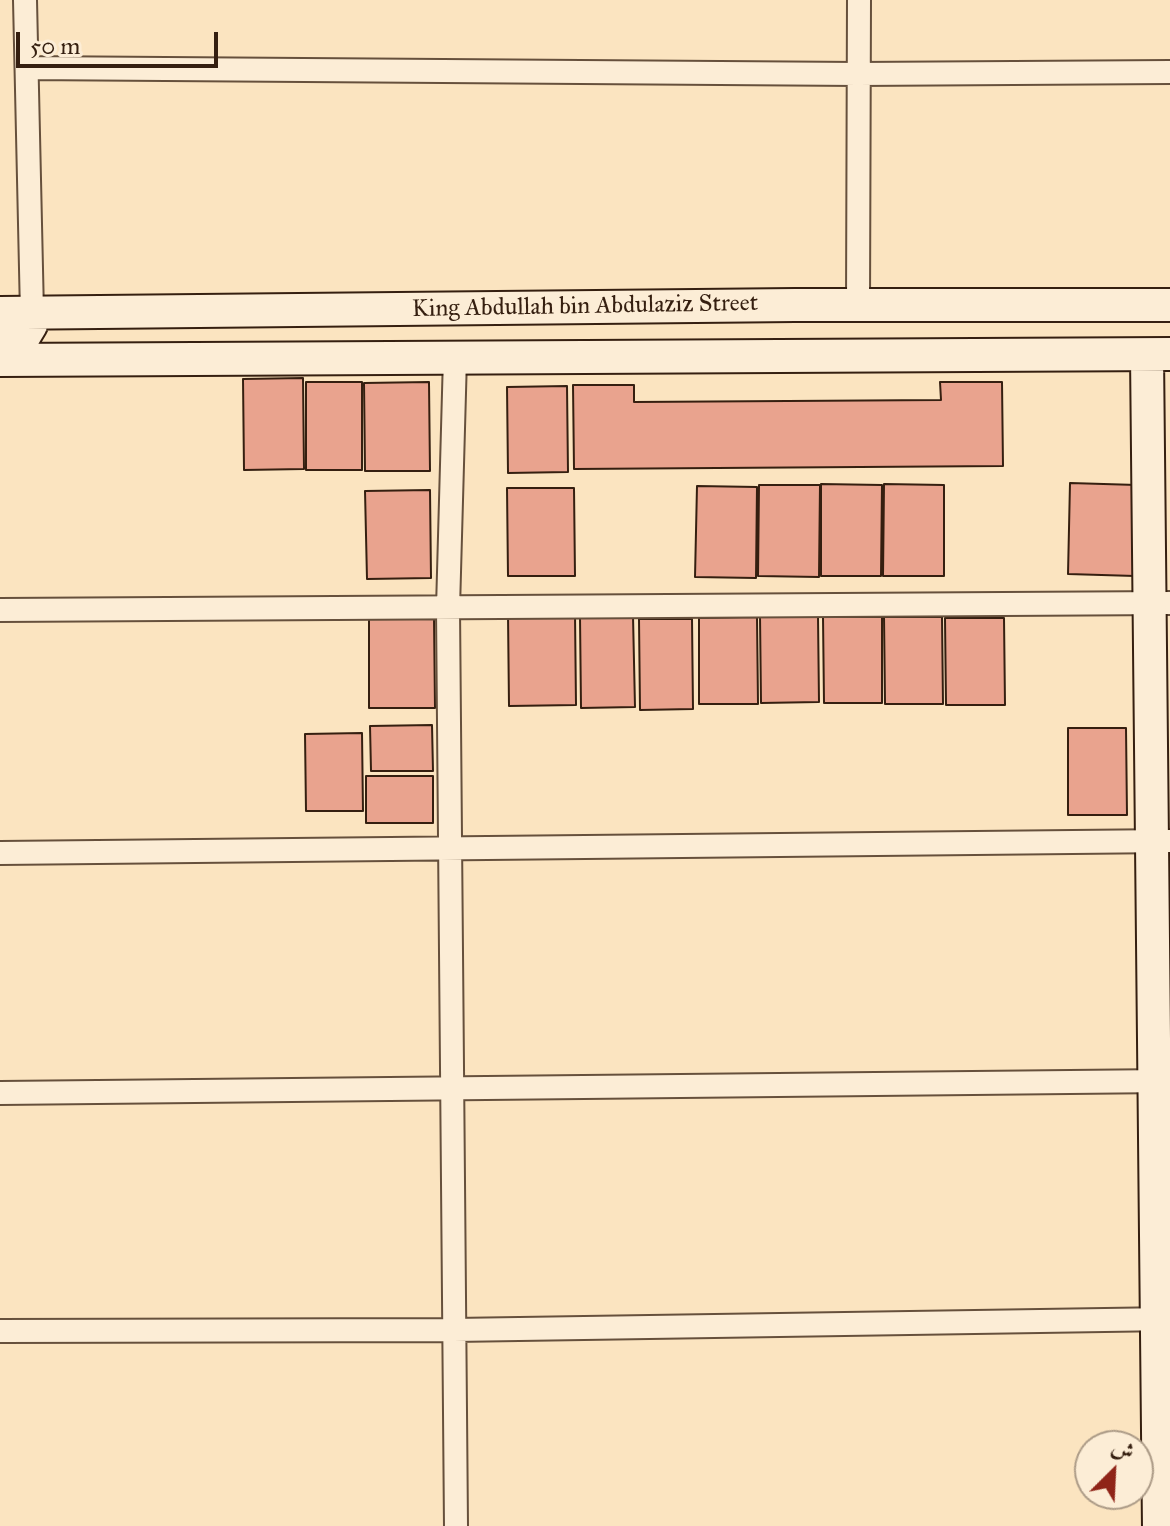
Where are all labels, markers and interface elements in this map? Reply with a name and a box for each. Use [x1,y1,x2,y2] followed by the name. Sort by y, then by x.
[20,16,222,66] scale bar
[30,31,80,61] text: 50 m
[412,290,758,324] street label: King Abdullah bin Abdulaziz Street
[1074,1430,1154,1510] north arrow
[1108,1433,1139,1466] text: ش

